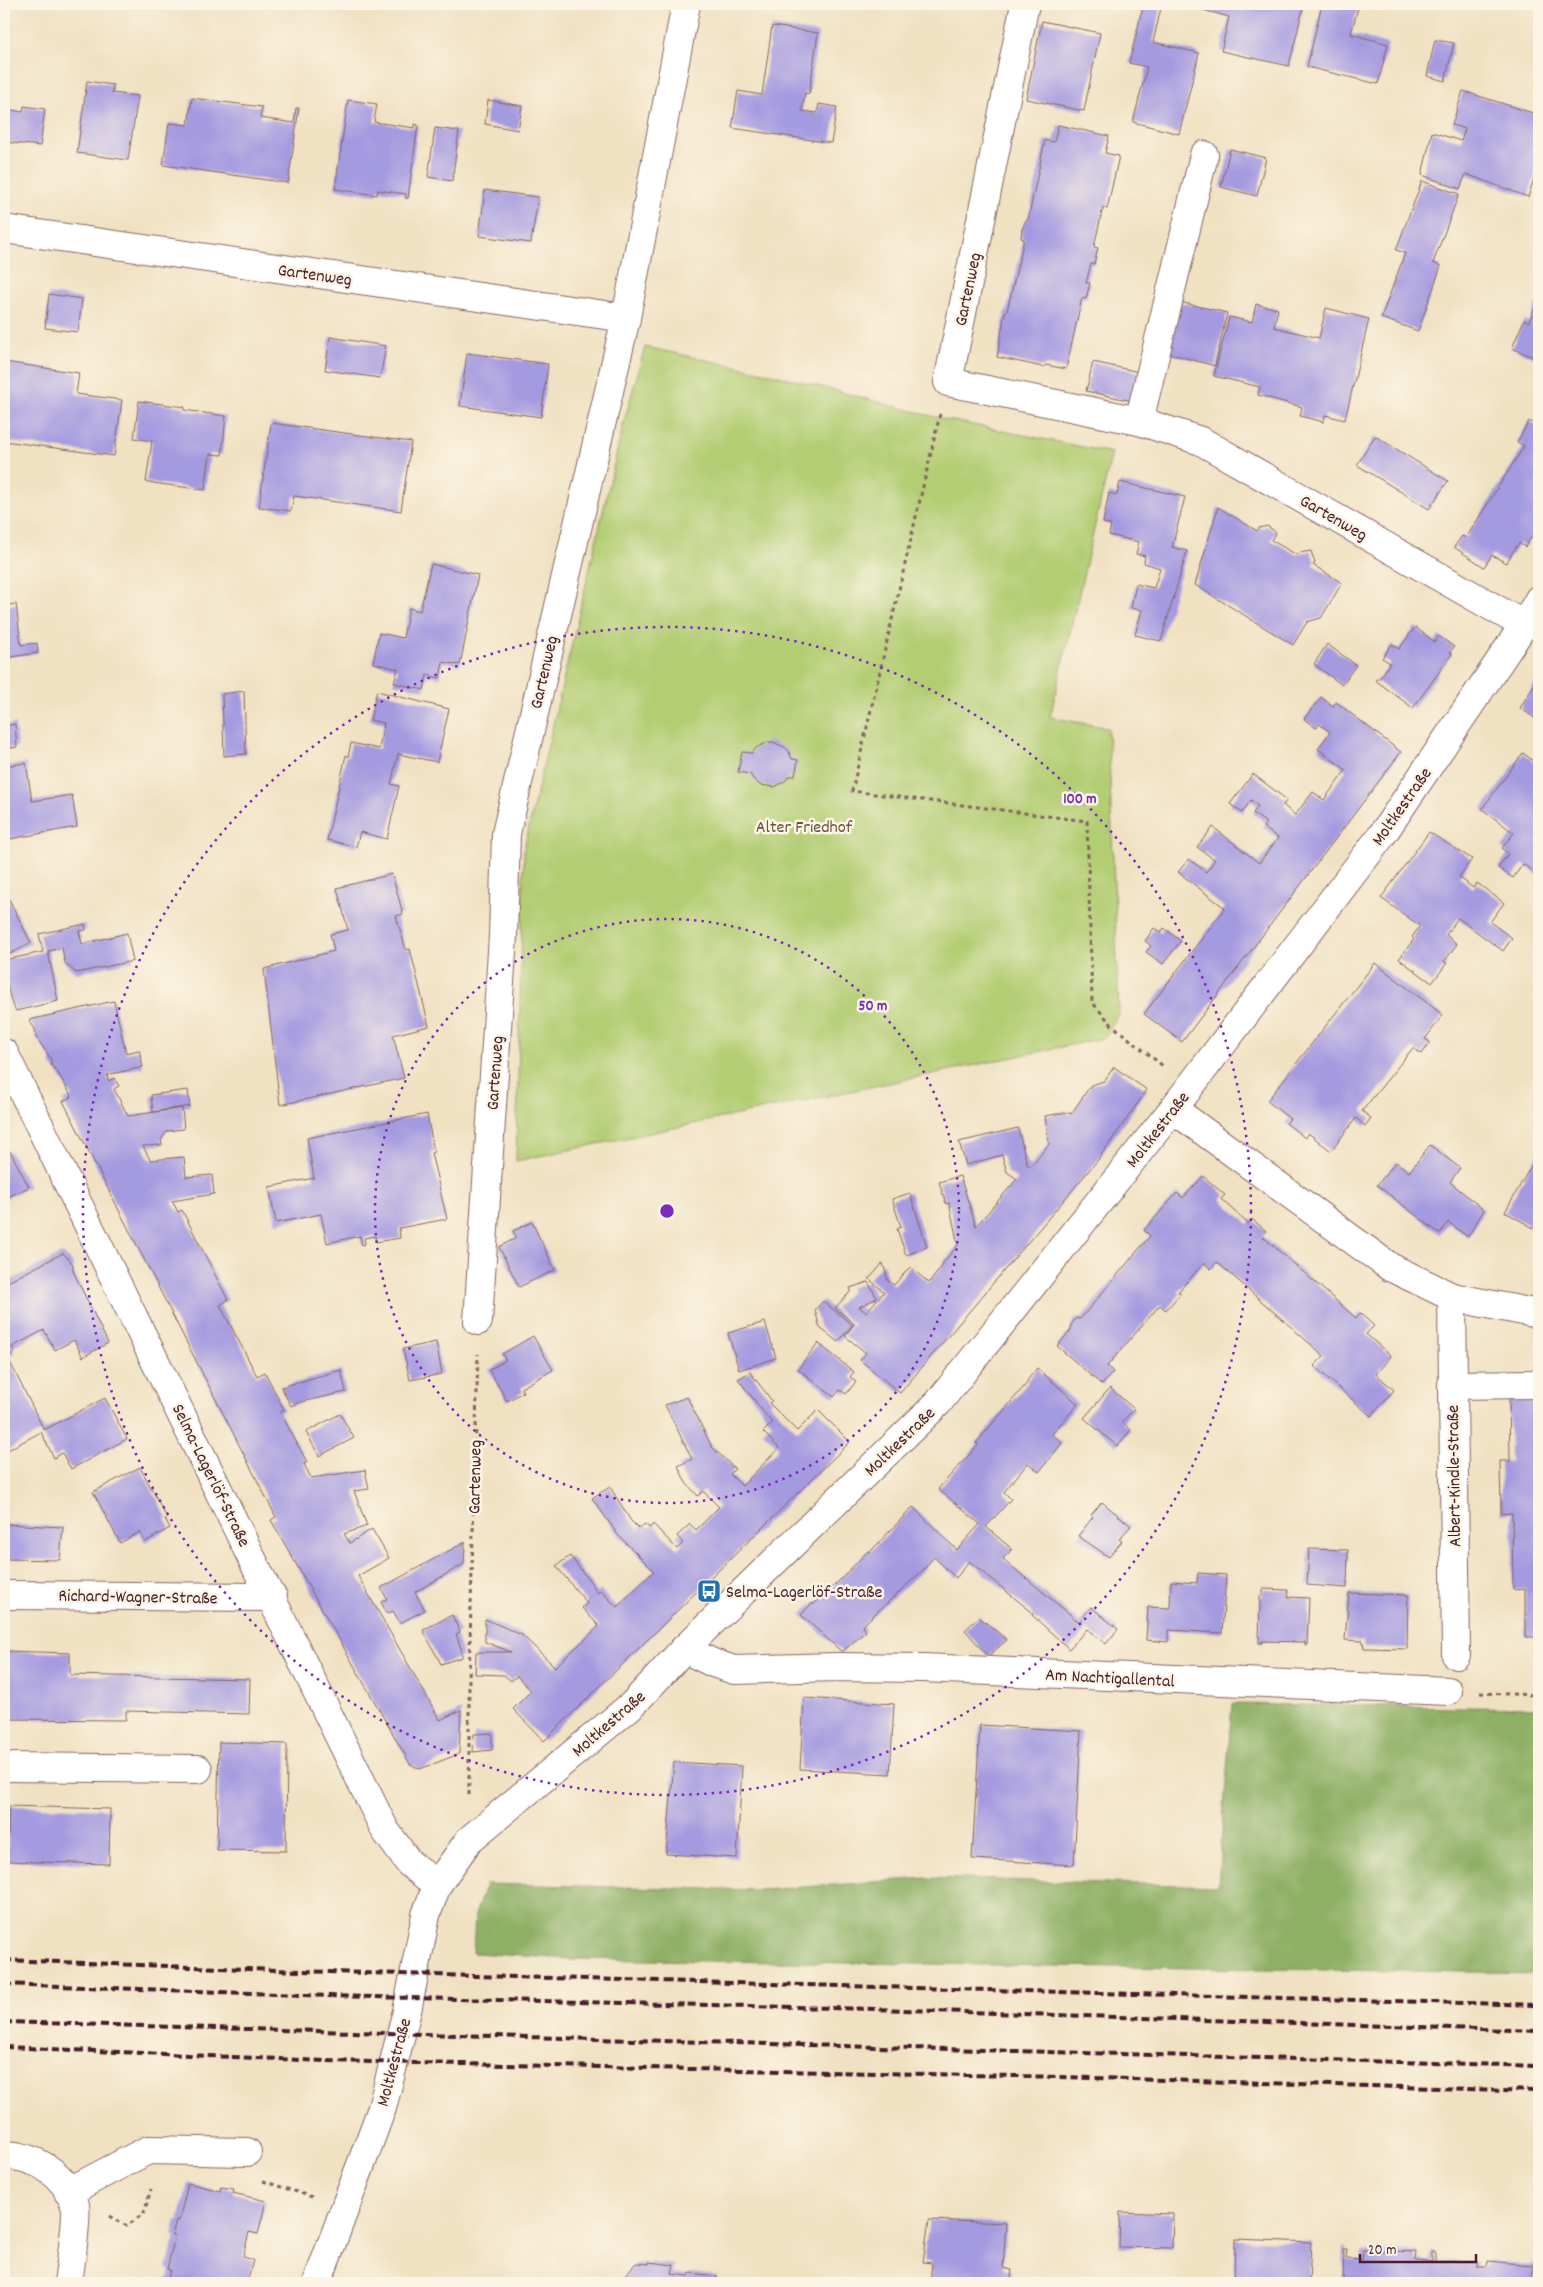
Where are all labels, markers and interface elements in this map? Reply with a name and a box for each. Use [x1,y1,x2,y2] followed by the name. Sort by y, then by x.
[949,250,989,329] street label: Gartenweg
[276,259,353,294] street label: Gartenweg
[1294,490,1371,549] street label: Gartenweg
[525,633,566,712] street label: Gartenweg
[1367,763,1439,852] street label: Moltkestraße
[1063,789,1097,811] text: 100 m
[756,816,853,841] park label: Alter Friedhof
[859,996,887,1018] text: 50 m
[481,1035,512,1111] street label: Gartenweg
[1121,1087,1197,1174] street label: Moltkestraße
[658,1202,676,1220] centre of rings
[164,1400,255,1552] street label: Selma-Lagerlöf-Straße
[859,1402,942,1483] street label: Moltkestraße
[1442,1405,1469,1547] street label: Albert-Kindle-Straße
[463,1439,490,1514] street label: Gartenweg
[696,1578,722,1604] bus stop icon: Selma-Lagerlöf-Straße
[726,1581,882,1606] place label: Selma-Lagerlöf-Straße
[58,1585,218,1612] street label: Richard-Wagner-Straße
[1045,1664,1176,1695] street label: Am Nachtigallental
[567,1686,652,1764] street label: Moltkestraße
[372,2016,419,2110] street label: Moltkestraße
[1360,2232,1477,2264] scale bar
[1368,2240,1396,2262] text: 20 m

